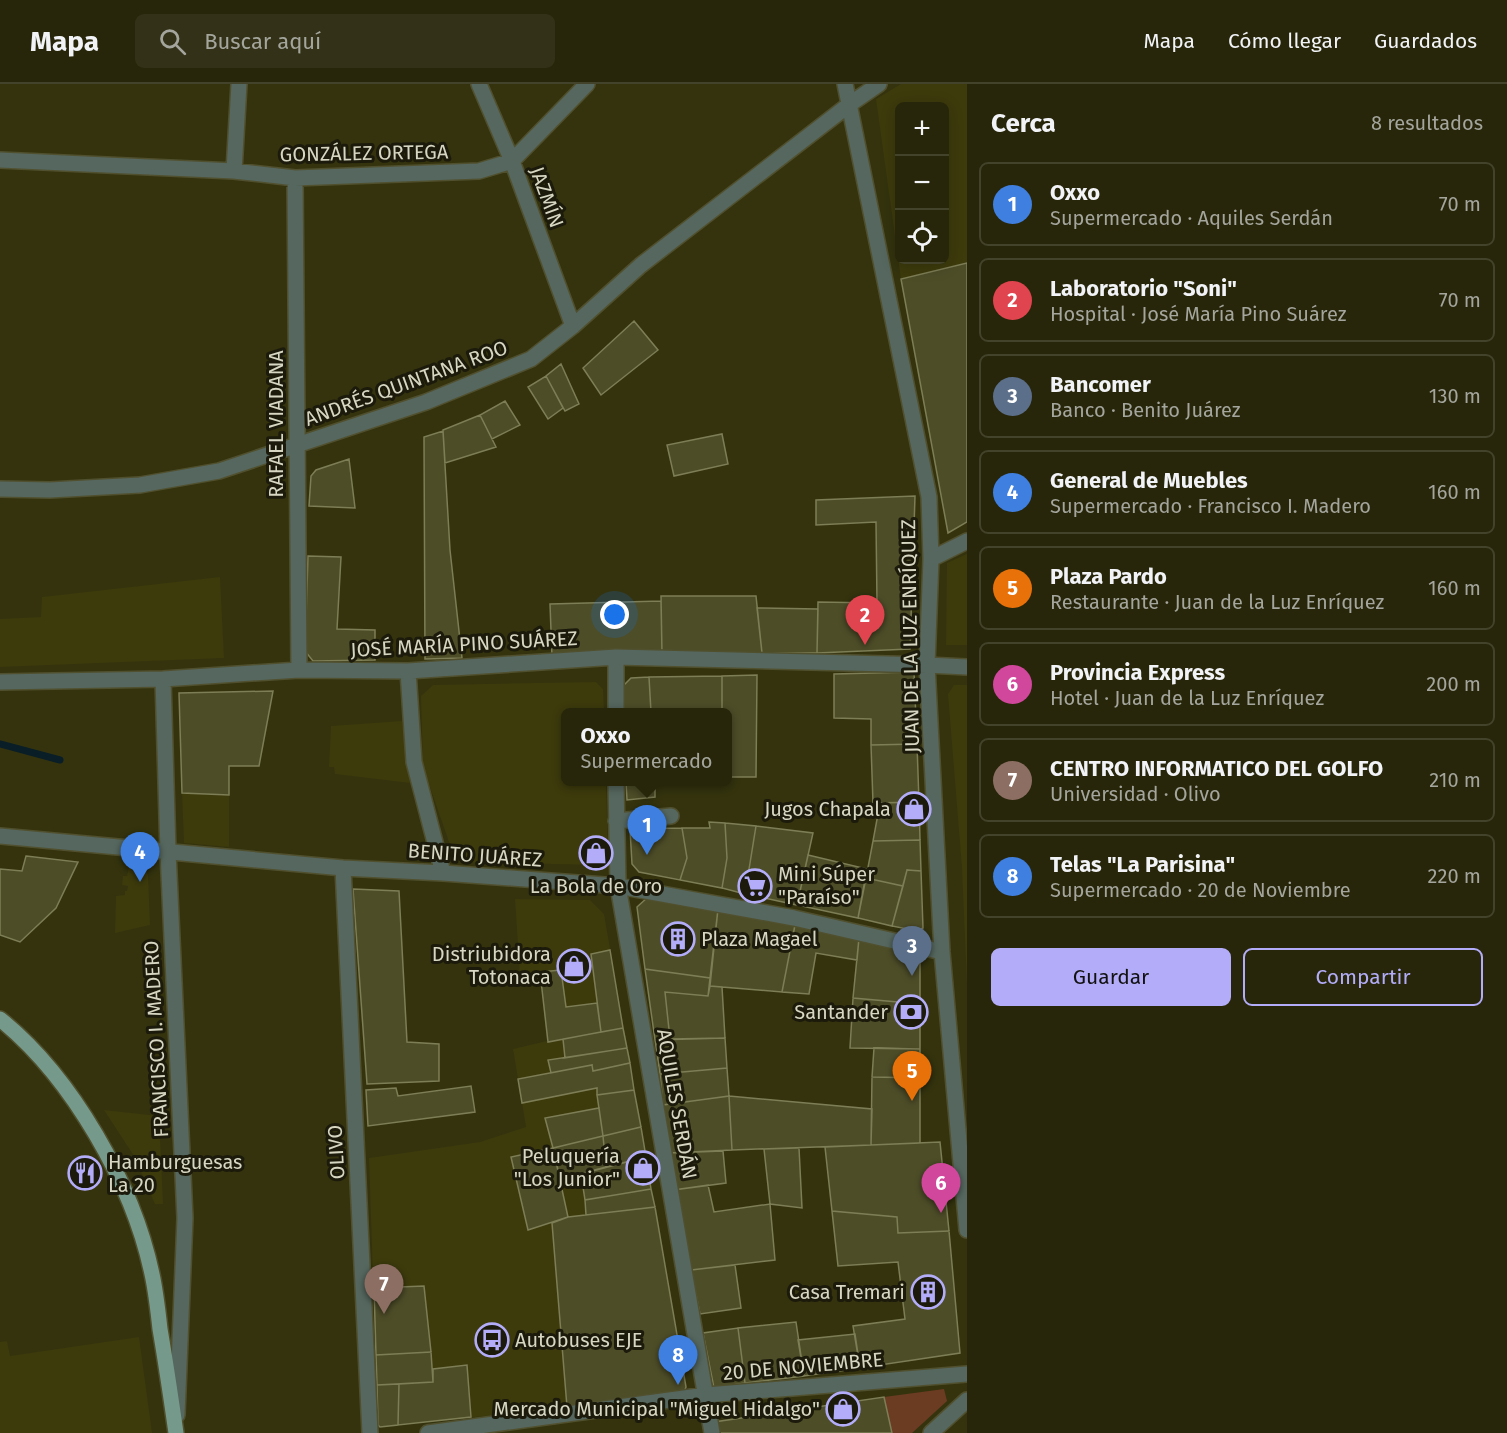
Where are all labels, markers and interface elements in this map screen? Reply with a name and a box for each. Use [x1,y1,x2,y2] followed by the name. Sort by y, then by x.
[135,14,555,68] search box
[30,25,99,58] text: Mapa
[156,25,189,58] icon: search
[204,28,321,55] text: Buscar aquí
[1143,28,1195,54] text: Mapa
[1228,28,1341,54] text: Cómo llegar
[1374,28,1477,54] text: Guardados
[895,102,949,264] map controls
[895,102,949,156] button: +
[991,108,1056,139] text: Cerca
[1371,111,1483,135] text: 8 resultados
[279,140,449,166] street label: GONZÁLEZ ORTEGA
[895,156,949,210] button: −
[525,163,569,231] street label: JAZMÍN
[1050,179,1100,206] text: Oxxo
[1008,192,1017,216] text: 1
[1439,192,1481,216] text: 70 m
[1050,206,1333,230] text: Supermercado · Aquiles Serdán
[895,210,949,264] button: locate
[1050,275,1237,302] text: Laboratorio "Soni"
[1007,288,1018,312] text: 2
[1439,288,1481,312] text: 70 m
[1050,302,1346,326] text: Hospital · José María Pino Suárez
[301,335,511,431] street label: ANDRÉS QUINTANA ROO
[264,350,288,498] street label: RAFAEL VIADANA
[1050,371,1151,398] text: Bancomer
[1007,384,1018,408] text: 3
[1429,384,1481,408] text: 130 m
[1050,398,1241,422] text: Banco · Benito Juárez
[1050,467,1248,494] text: General de Muebles
[1007,480,1018,504] text: 4
[1428,480,1481,504] text: 160 m
[1050,494,1371,518] text: Supermercado · Francisco I. Madero
[896,519,924,753] street label: JUAN DE LA LUZ ENRÍQUEZ
[1050,563,1167,590] text: Plaza Pardo
[1007,576,1018,600] text: 5
[1428,576,1481,600] text: 160 m
[1050,590,1384,614] text: Restaurante · Juan de la Luz Enríquez
[846,596,884,645] pin: 2
[600,600,629,629] your location
[350,626,578,662] street label: JOSÉ MARÍA PINO SUÁREZ
[1050,659,1225,686] text: Provincia Express
[1007,672,1018,696] text: 6
[1426,672,1481,696] text: 200 m
[1050,686,1324,710] text: Hotel · Juan de la Luz Enríquez
[561,708,732,786] popup
[580,722,631,749] text: Oxxo
[580,749,713,773] text: Supermercado
[1050,755,1383,782] text: CENTRO INFORMATICO DEL GOLFO
[1008,768,1017,792] text: 7
[1429,768,1481,792] text: 210 m
[1050,782,1221,806] text: Universidad · Olivo
[896,791,932,827] shop icon: Jugos Chapala
[764,797,891,821] place label: Jugos Chapala
[628,806,666,855] pin: 1
[120,832,160,882] pin: 4
[578,835,614,871] shop icon: La Bola de Oro
[407,838,543,872] street label: BENITO JUÁREZ
[1050,851,1235,878] text: Telas "La Parisina"
[778,862,875,909] place label: Mini Súper "Paraíso"
[1007,864,1018,888] text: 8
[1428,864,1481,888] text: 220 m
[737,868,773,904] supermarket icon: Mini Súper "Paraíso"
[530,874,662,898] place label: La Bola de Oro
[1050,878,1351,902] text: Supermercado · 20 de Noviembre
[660,921,696,957] building icon: Plaza Magael
[892,926,932,976] pin: 3
[701,927,818,951] place label: Plaza Magael
[139,940,173,1138] street label: FRANCISCO I. MADERO
[432,942,551,989] place label: Distriubidora Totonaca
[556,948,592,984] shop icon: Distriubidora Totonaca
[991,948,1231,1006] button: Guardar
[1243,948,1483,1006] button: Compartir
[893,994,929,1030] bank icon: Santander
[794,1000,888,1024] place label: Santander
[652,1027,702,1181] street label: AQUILES SERDÁN
[892,1052,932,1101] pin: 5
[323,1124,349,1180] street label: OLIVO
[514,1144,620,1191] place label: Peluquería "Los Junior"
[108,1150,242,1197] place label: Hamburguesas La 20
[625,1150,661,1186] shop icon: Peluquería "Los Junior"
[67,1155,103,1191] restaurant icon: Hamburguesas La 20
[922,1164,960,1213] pin: 6
[364,1264,404,1314] pin: 7
[910,1274,946,1310] building icon: Casa Tremari
[789,1280,905,1304] place label: Casa Tremari
[474,1322,510,1358] bus stop icon: Autobuses EJE
[515,1328,642,1352] place label: Autobuses EJE
[658,1336,698,1385] pin: 8
[722,1347,884,1385] street label: 20 DE NOVIEMBRE
[825,1391,861,1427] shop icon: Mercado Municipal "Miguel Hidalgo"
[494,1397,820,1421] place label: Mercado Municipal "Miguel Hidalgo"

